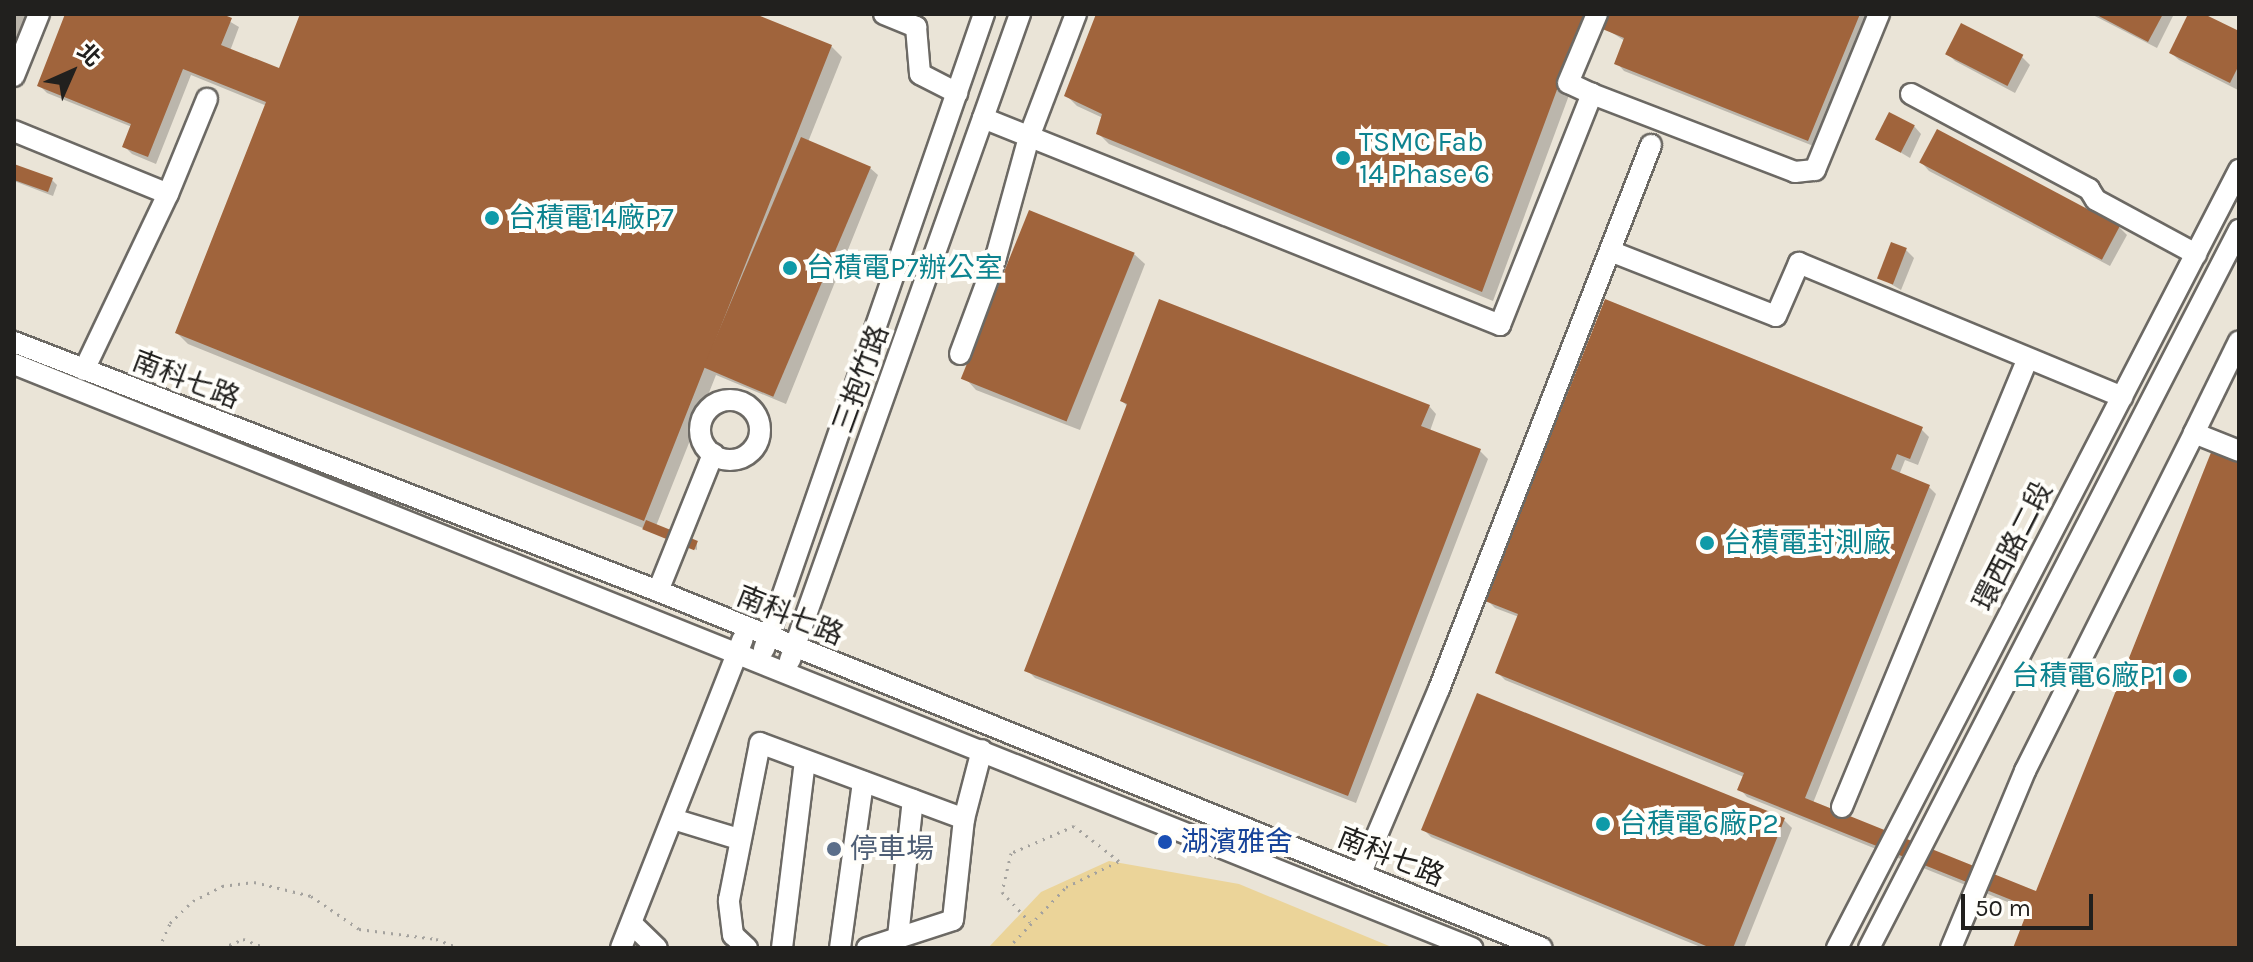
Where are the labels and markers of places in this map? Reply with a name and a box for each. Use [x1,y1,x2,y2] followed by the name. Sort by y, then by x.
[1359,125,1490,191] place label: TSMC Fab 14 Phase 6
[1334,149,1352,167] marker: TSMC Fab 14 Phase 6
[508,201,674,235] place label: 台積電14廠P7
[483,209,501,227] marker: 台積電14廠P7
[806,251,1003,285] place label: 台積電P7辦公室
[781,259,799,277] marker: 台積電P7辦公室
[1723,526,1891,560] place label: 台積電封測廠
[1698,534,1716,552] marker: 台積電封測廠
[2011,659,2164,693] place label: 台積電6廠P1
[2171,667,2189,685] marker: 台積電6廠P1
[1619,807,1779,841] place label: 台積電6廠P2
[1594,815,1612,833] marker: 台積電6廠P2
[1181,825,1293,859] place label: 湖濱雅舍
[850,832,934,866] place label: 停車場
[1156,833,1174,851] marker: 湖濱雅舍
[825,840,843,858] marker: 停車場

